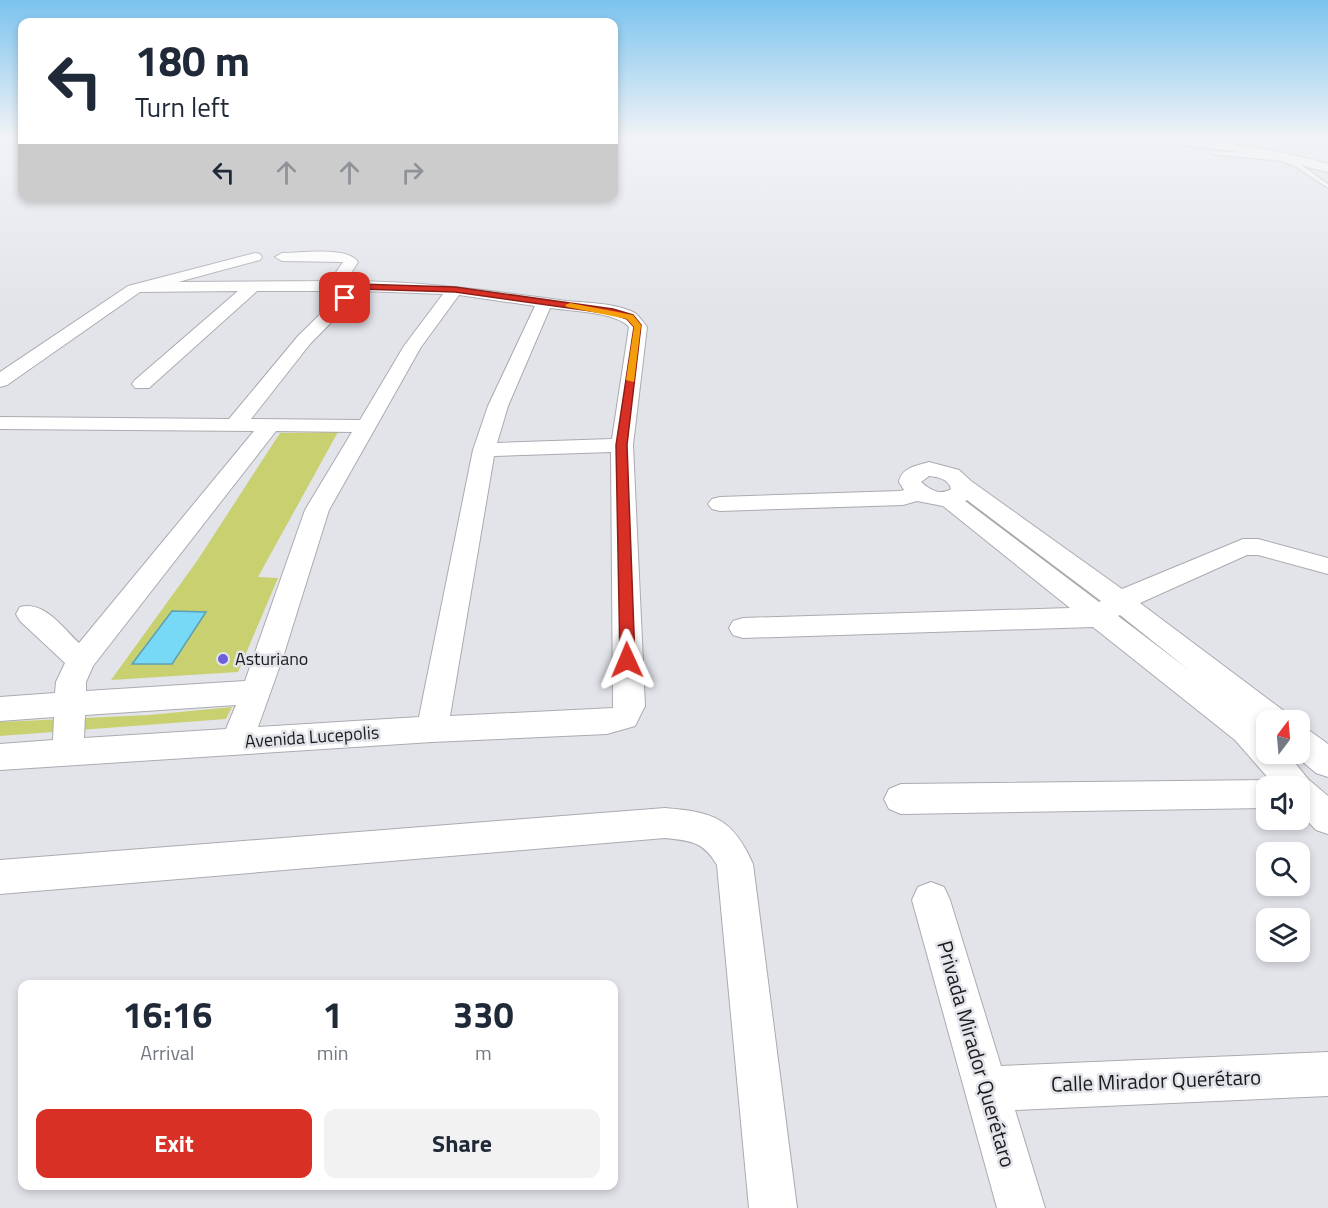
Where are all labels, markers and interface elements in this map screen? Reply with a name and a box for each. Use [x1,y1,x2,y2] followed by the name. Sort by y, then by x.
[135,28,250,92] text: 180 m
[36,42,114,120] icon: left
[135,86,229,127] text: Turn left
[207,156,240,189] icon: left
[270,156,303,189] icon: ahead
[333,156,366,189] icon: ahead
[396,156,429,189] icon: right
[319,272,370,323] pin
[328,281,361,314] icon: arrive
[595,628,659,692] position arrow
[235,645,308,672] place label: Asturiano
[216,652,230,666] marker: Asturiano
[1256,710,1310,764] north arrow
[1256,710,1310,962] map controls
[244,718,380,755] street label: Avenida Lucepolis
[1256,776,1310,830] button: sound
[1256,842,1310,896] button: search
[1256,908,1310,962] button: layers
[929,937,1025,1171] street label: Privada Mirador Querétaro
[122,987,212,1042] text: 16:16
[323,987,343,1042] text: 1
[453,987,514,1042] text: 330
[140,1037,195,1068] text: Arrival
[317,1037,349,1068] text: min
[475,1037,492,1068] text: m
[1050,1060,1262,1100] street label: Calle Mirador Querétaro
[36,1109,312,1178] button: Exit
[324,1109,600,1178] button: Share

